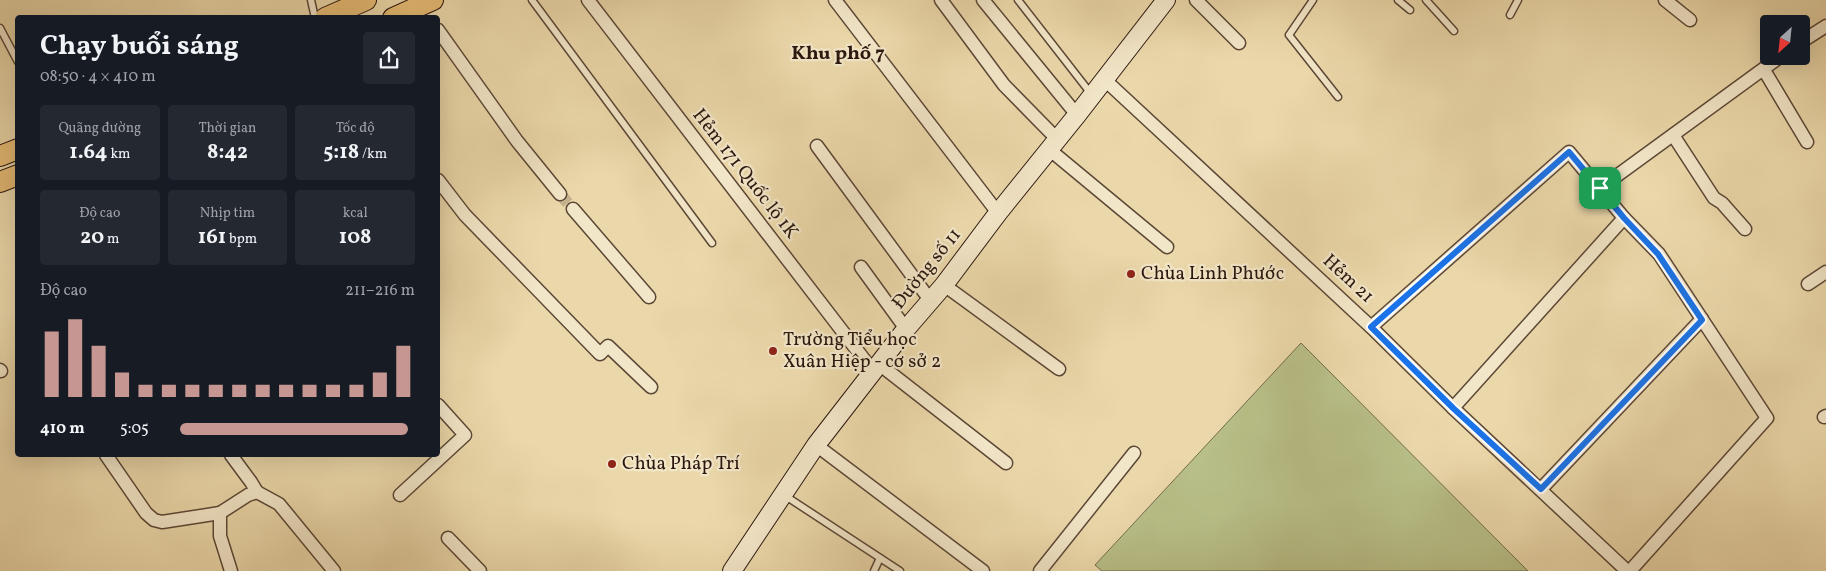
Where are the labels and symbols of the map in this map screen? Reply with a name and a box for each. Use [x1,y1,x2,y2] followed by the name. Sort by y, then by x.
[1760,15,1810,65] north arrow
[791,40,885,68] district label: Khu phố 7
[686,104,804,245] street label: Hẻm 171 Quốc lộ 1K
[1579,167,1621,209] pin
[886,223,968,315] street label: Đường số 11
[1317,249,1379,309] street label: Hẻm 21
[1141,261,1284,287] place label: Chùa Linh Phước
[1125,268,1137,280] marker: Chùa Linh Phước
[783,327,941,375] place label: Trường Tiểu học Xuân Hiệp - cơ sở 2
[767,345,779,357] marker: Trường Tiểu học Xuân Hiệp - cơ sở 2
[622,451,740,477] place label: Chùa Pháp Trí
[606,458,618,470] marker: Chùa Pháp Trí

